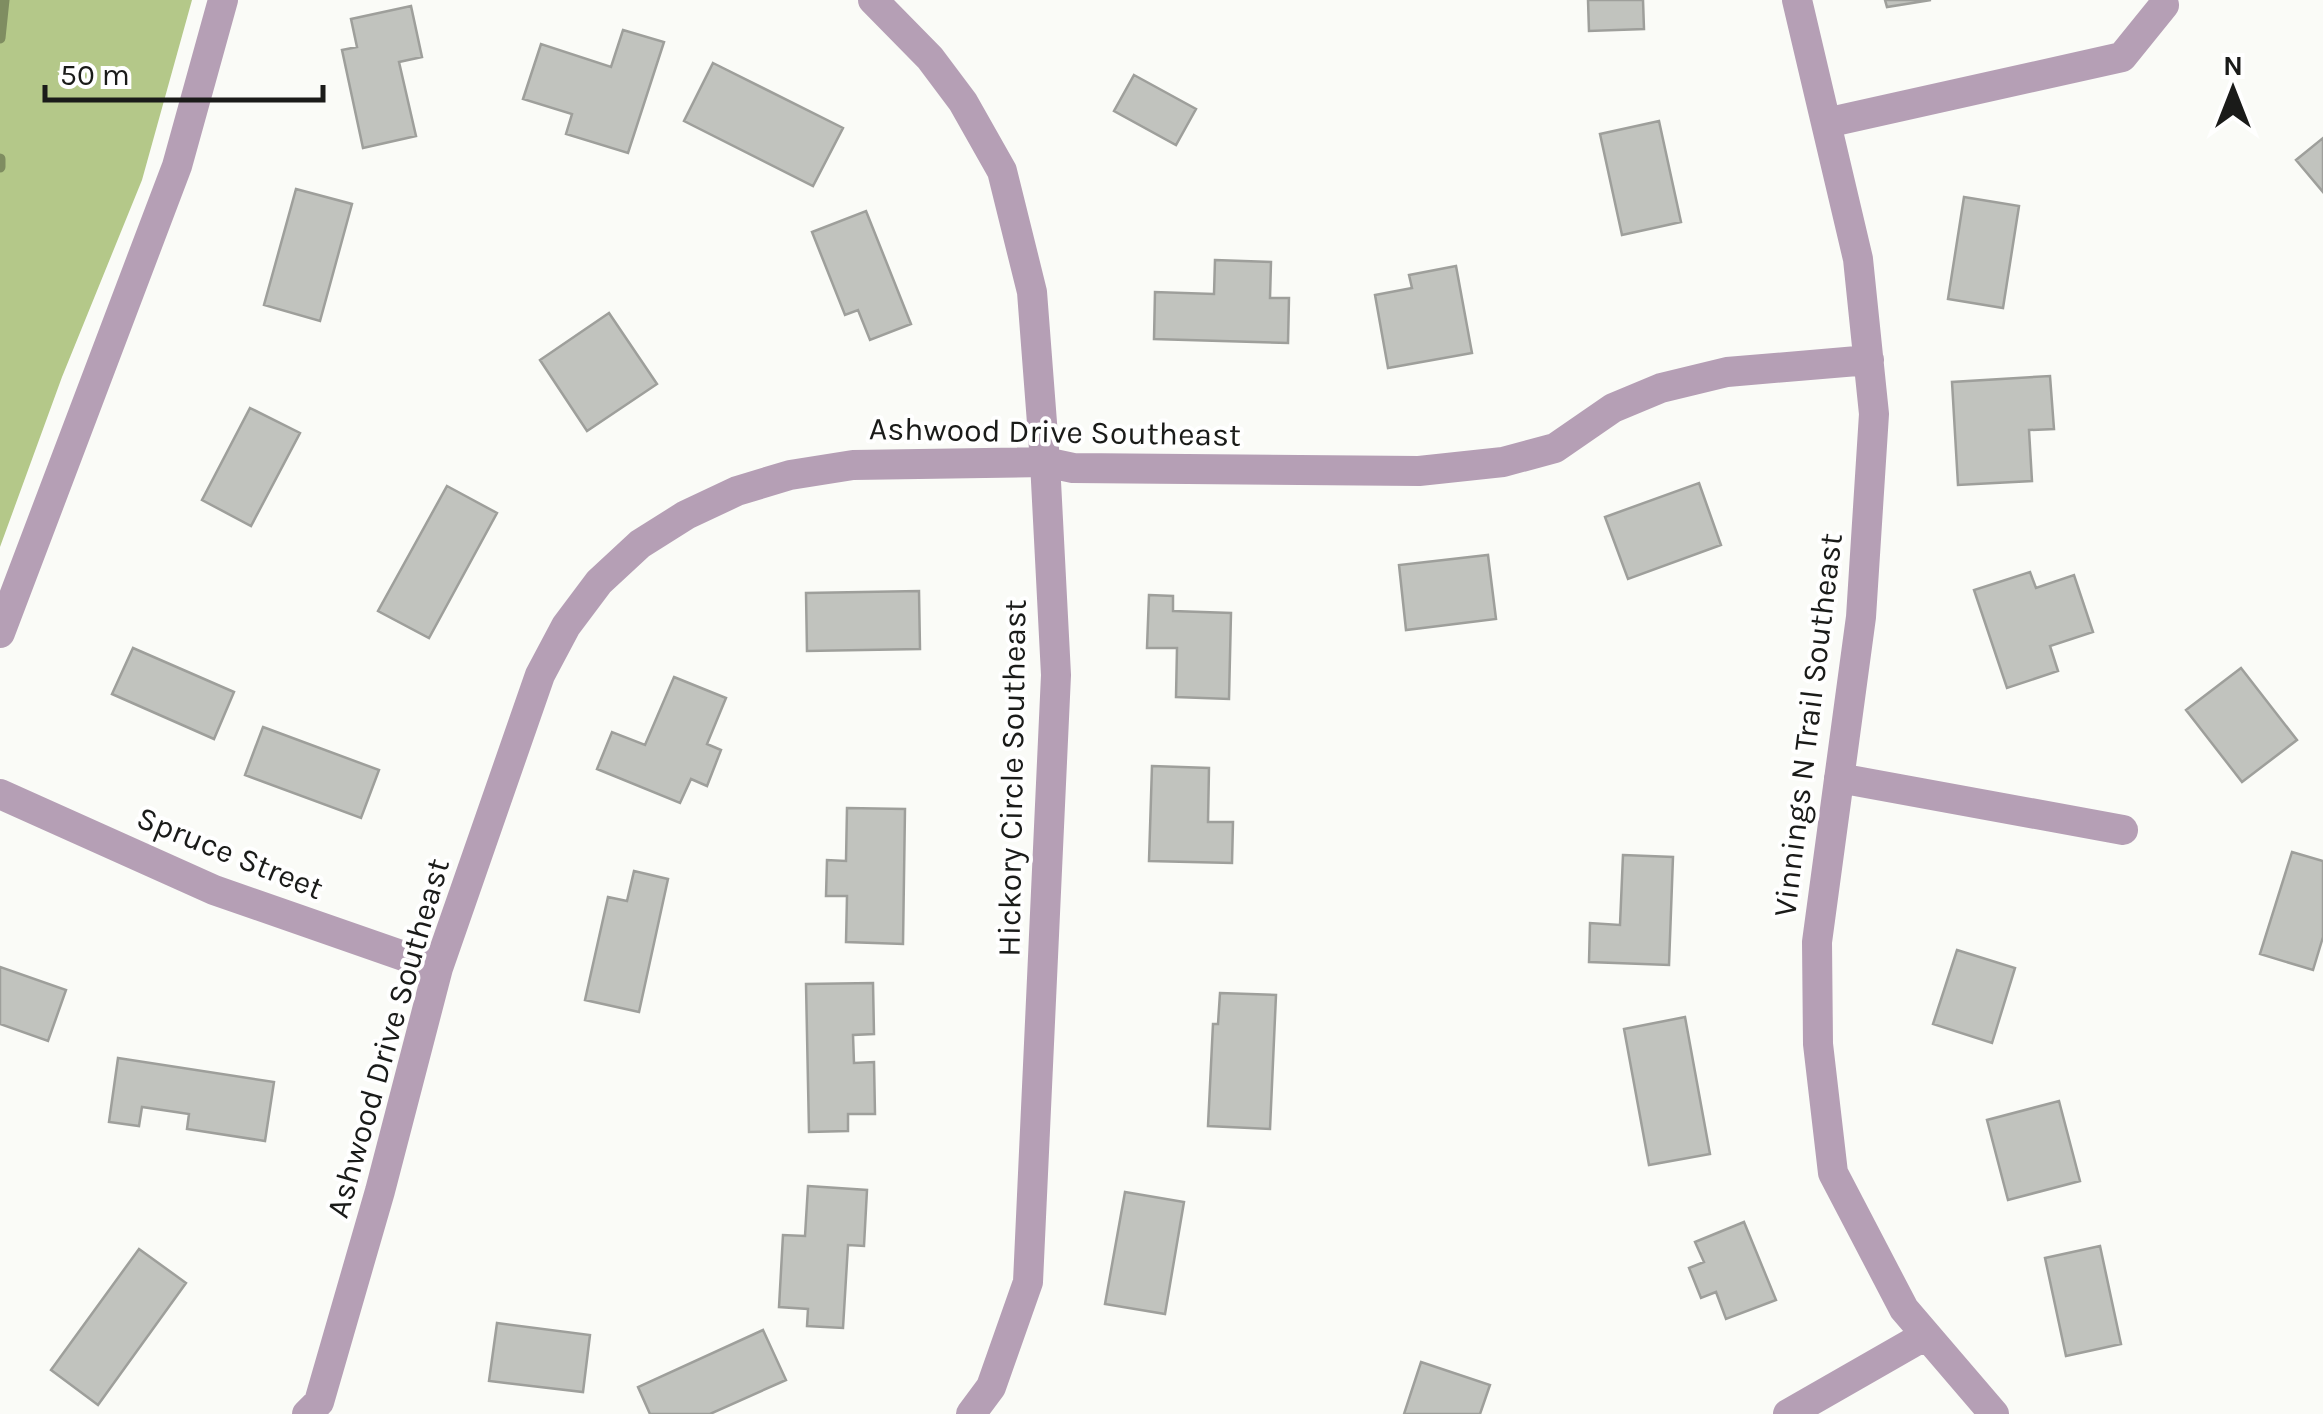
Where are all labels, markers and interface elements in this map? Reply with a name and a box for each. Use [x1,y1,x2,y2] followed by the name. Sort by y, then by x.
[45,40,322,102] scale bar
[2183,40,2283,140] north arrow
[2223,49,2243,82] text: N
[60,57,130,93] text: 50 m
[869,410,1241,454] street label: Ashwood Drive Southeast
[1766,531,1850,919] street label: Vinnings N Trail Southeast
[990,599,1034,957] street label: Hickory Circle Southeast
[132,799,328,907] street label: Spruce Street
[319,854,457,1222] street label: Ashwood Drive Southeast

